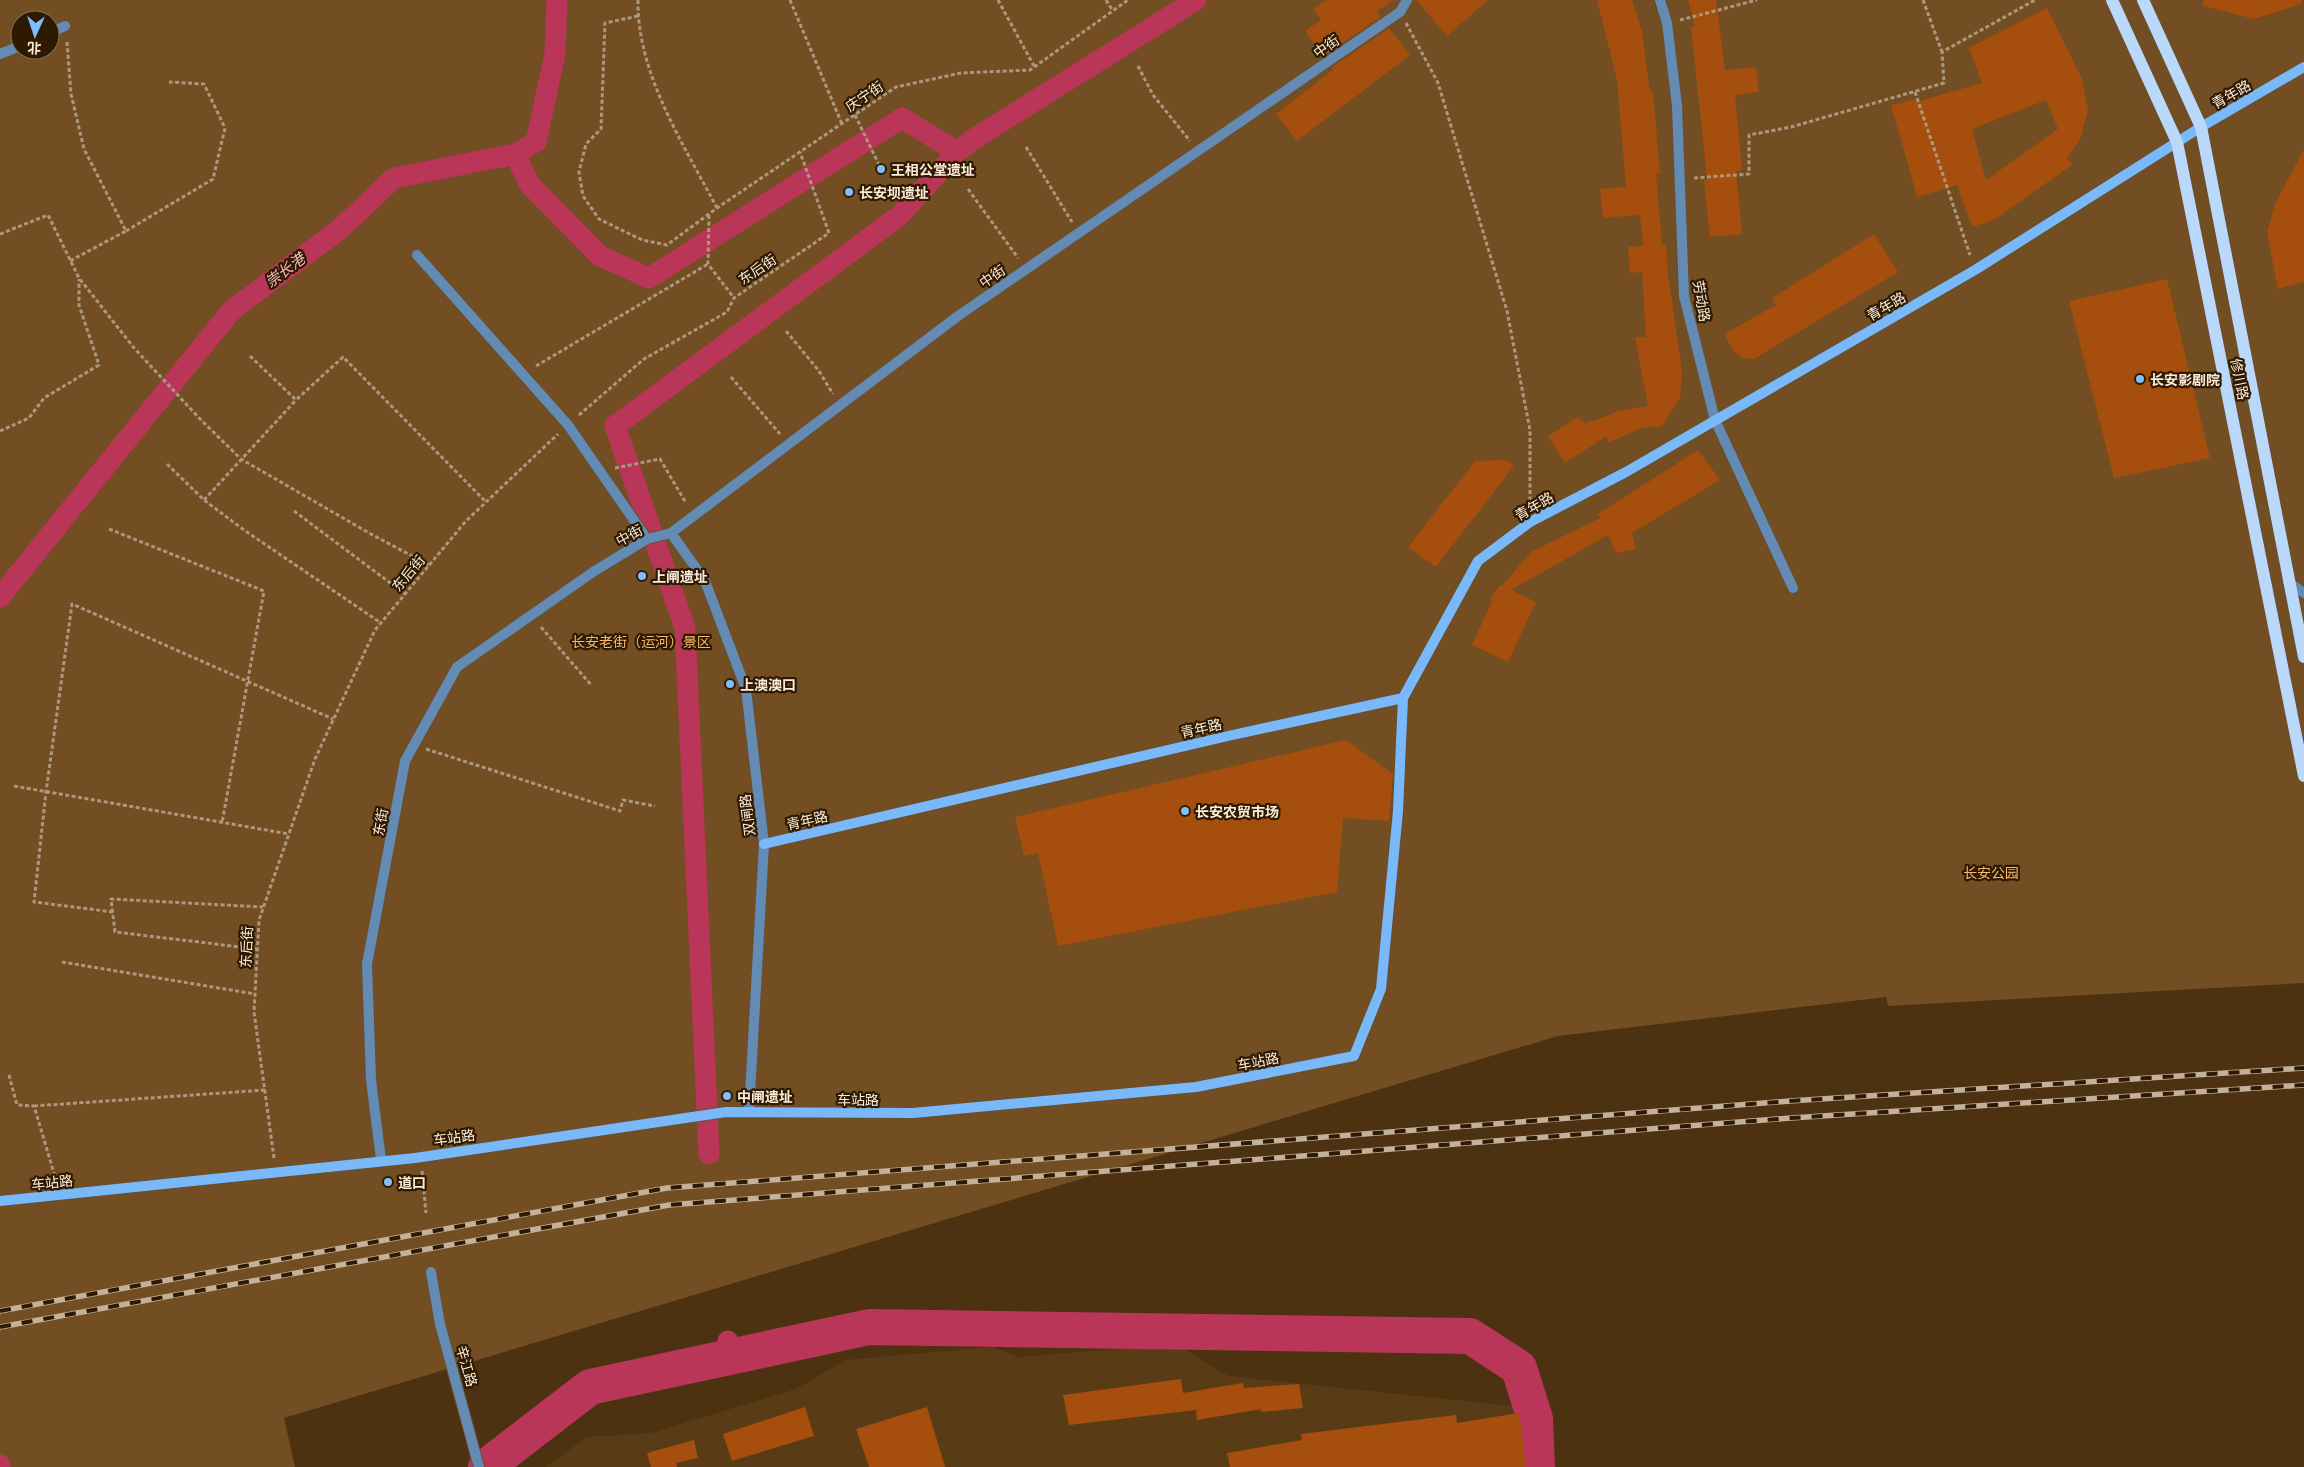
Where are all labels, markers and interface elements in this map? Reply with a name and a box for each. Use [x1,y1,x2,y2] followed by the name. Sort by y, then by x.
[10,10,60,60] north arrow
[1309,30,1343,62] street label: 中街
[27,39,42,58] text: 北
[2208,75,2254,113] street label: 青年路
[841,76,887,116] street label: 庆宁街
[891,160,975,179] place label: 王相公堂遗址
[875,163,887,175] marker: 王相公堂遗址
[859,183,929,202] place label: 长安坝遗址
[843,186,855,198] marker: 长安坝遗址
[261,247,311,292] water label: 崇长港
[734,249,780,289] street label: 东后街
[975,260,1009,292] street label: 中街
[1689,279,1715,323] street label: 劳动路
[1863,287,1909,325] street label: 青年路
[2227,357,2253,401] street label: 修川路
[2150,370,2220,389] place label: 长安影剧院
[2134,373,2146,385] marker: 长安影剧院
[1511,487,1557,525] street label: 青年路
[612,520,646,550] street label: 中街
[387,551,429,595] street label: 东后街
[652,567,708,586] place label: 上闸遗址
[636,570,648,582] marker: 上闸遗址
[571,632,711,651] park label: 长安老街（运河）景区
[740,675,796,694] place label: 上澳澳口
[724,678,736,690] marker: 上澳澳口
[1178,714,1224,742] street label: 青年路
[735,793,759,837] street label: 双闸路
[1195,802,1279,821] place label: 长安农贸市场
[1179,805,1191,817] marker: 长安农贸市场
[784,806,830,834] street label: 青年路
[368,807,392,837] street label: 东街
[1963,863,2019,882] park label: 长安公园
[235,926,257,968] street label: 东后街
[1236,1048,1280,1074] street label: 车站路
[737,1087,793,1106] place label: 中闸遗址
[721,1090,733,1102] marker: 中闸遗址
[837,1090,879,1109] street label: 车站路
[432,1125,476,1149] street label: 车站路
[30,1170,74,1194] street label: 车站路
[398,1173,426,1192] place label: 道口
[382,1176,394,1188] marker: 道口
[452,1343,482,1389] street label: 辛江路

